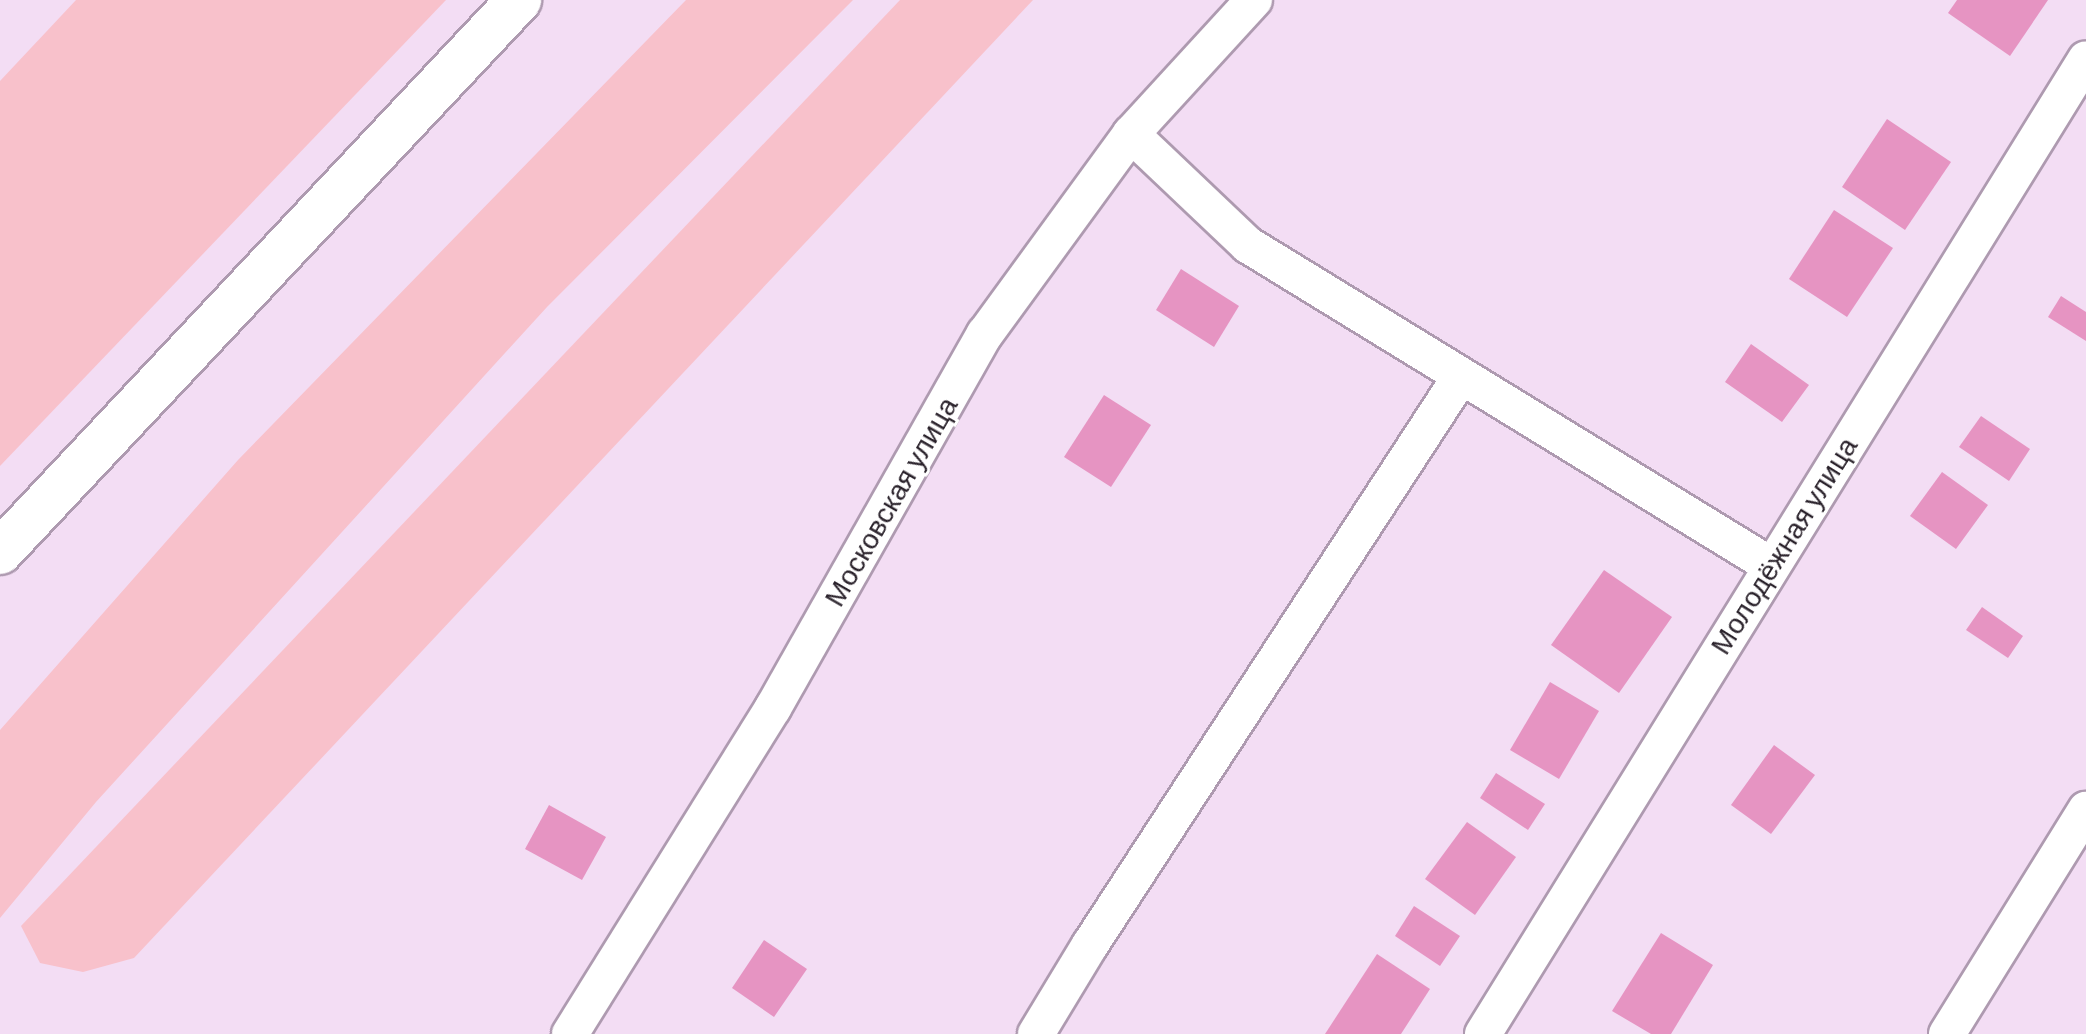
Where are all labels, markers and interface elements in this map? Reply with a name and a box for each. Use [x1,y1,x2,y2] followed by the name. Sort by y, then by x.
[816,390,964,612] street label: Московская улица
[1703,430,1863,660] street label: Молодёжная улица

